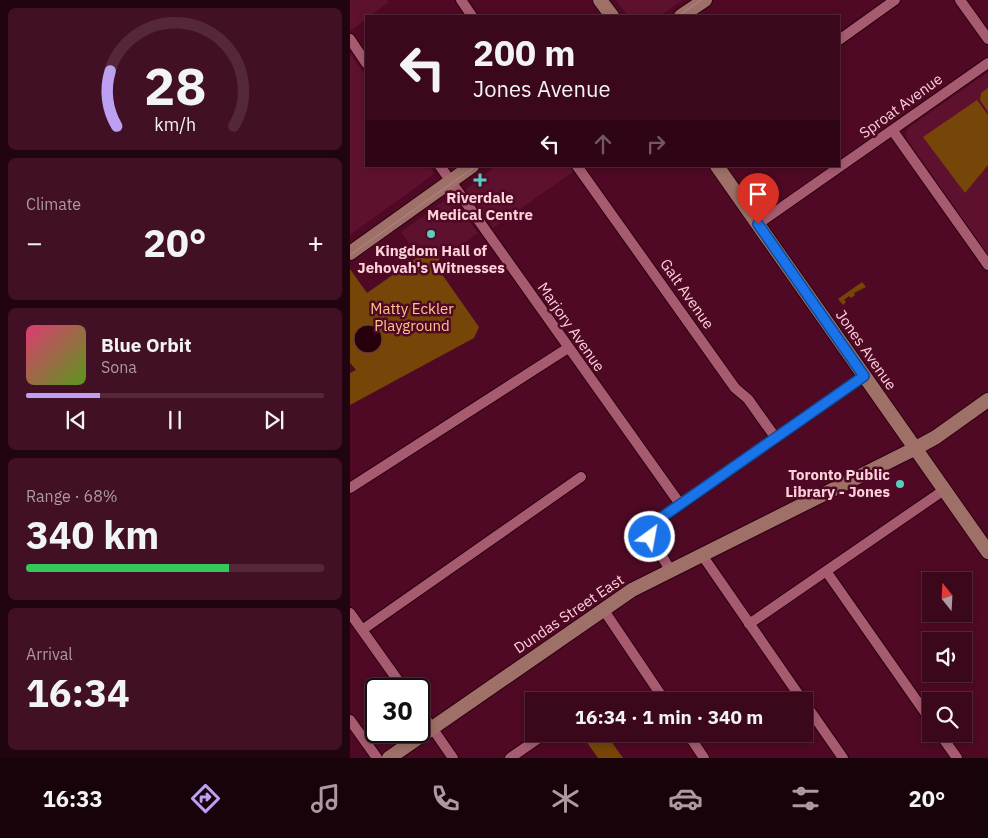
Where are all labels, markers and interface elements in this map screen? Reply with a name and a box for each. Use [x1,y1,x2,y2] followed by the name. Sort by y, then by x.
[473,30,576,76] text: 200 m
[390,35,455,100] icon: left
[144,52,206,119] text: 28
[855,69,946,142] street label: Sproat Avenue
[473,74,610,103] text: Jones Avenue
[154,113,196,136] text: km/h
[536,130,564,158] icon: left
[589,130,617,158] icon: ahead
[642,130,670,158] icon: right
[473,173,487,187] marker: Riverdale Medical Centre
[737,173,779,224] pin
[744,180,772,208] icon: arrive
[427,188,533,224] place label: Riverdale Medical Centre
[26,194,81,214] text: Climate
[143,218,207,267] text: 20°
[26,224,43,261] text: −
[307,224,324,261] text: +
[425,228,437,240] marker: Kingdom Hall of Jehovah's Witnesses
[357,241,505,277] place label: Kingdom Hall of Jehovah's Witnesses
[656,255,719,332] street label: Galt Avenue
[534,278,609,375] street label: Marjory Avenue
[370,299,454,335] park label: Matty Eckler Playground
[832,306,901,394] street label: Jones Avenue
[101,333,191,357] text: Blue Orbit
[101,357,137,377] text: Sona
[62,406,90,434] icon: previous
[161,406,189,434] icon: pause
[260,406,288,434] icon: next
[785,465,890,501] place label: Toronto Public Library - Jones
[894,478,906,490] marker: Toronto Public Library - Jones
[26,486,118,506] text: Range · 68%
[26,510,159,559] text: 340 km
[623,510,675,562] position arrow
[510,570,627,657] street label: Dundas Street East
[922,572,972,622] north arrow
[922,572,972,742] map controls
[922,632,972,682] button: sound
[26,644,73,664] text: Arrival
[26,668,130,717] text: 16:34
[365,678,430,743] speed limit sign: 30
[922,692,972,742] button: search
[575,705,763,729] text: 16:34 · 1 min · 340 m
[188,781,223,816] icon: directions
[308,781,343,816] icon: music
[428,781,463,816] icon: phone
[548,781,583,816] icon: climate
[668,781,703,816] icon: car
[788,781,823,816] icon: filters
[43,784,103,813] text: 16:33
[909,784,945,813] text: 20°

